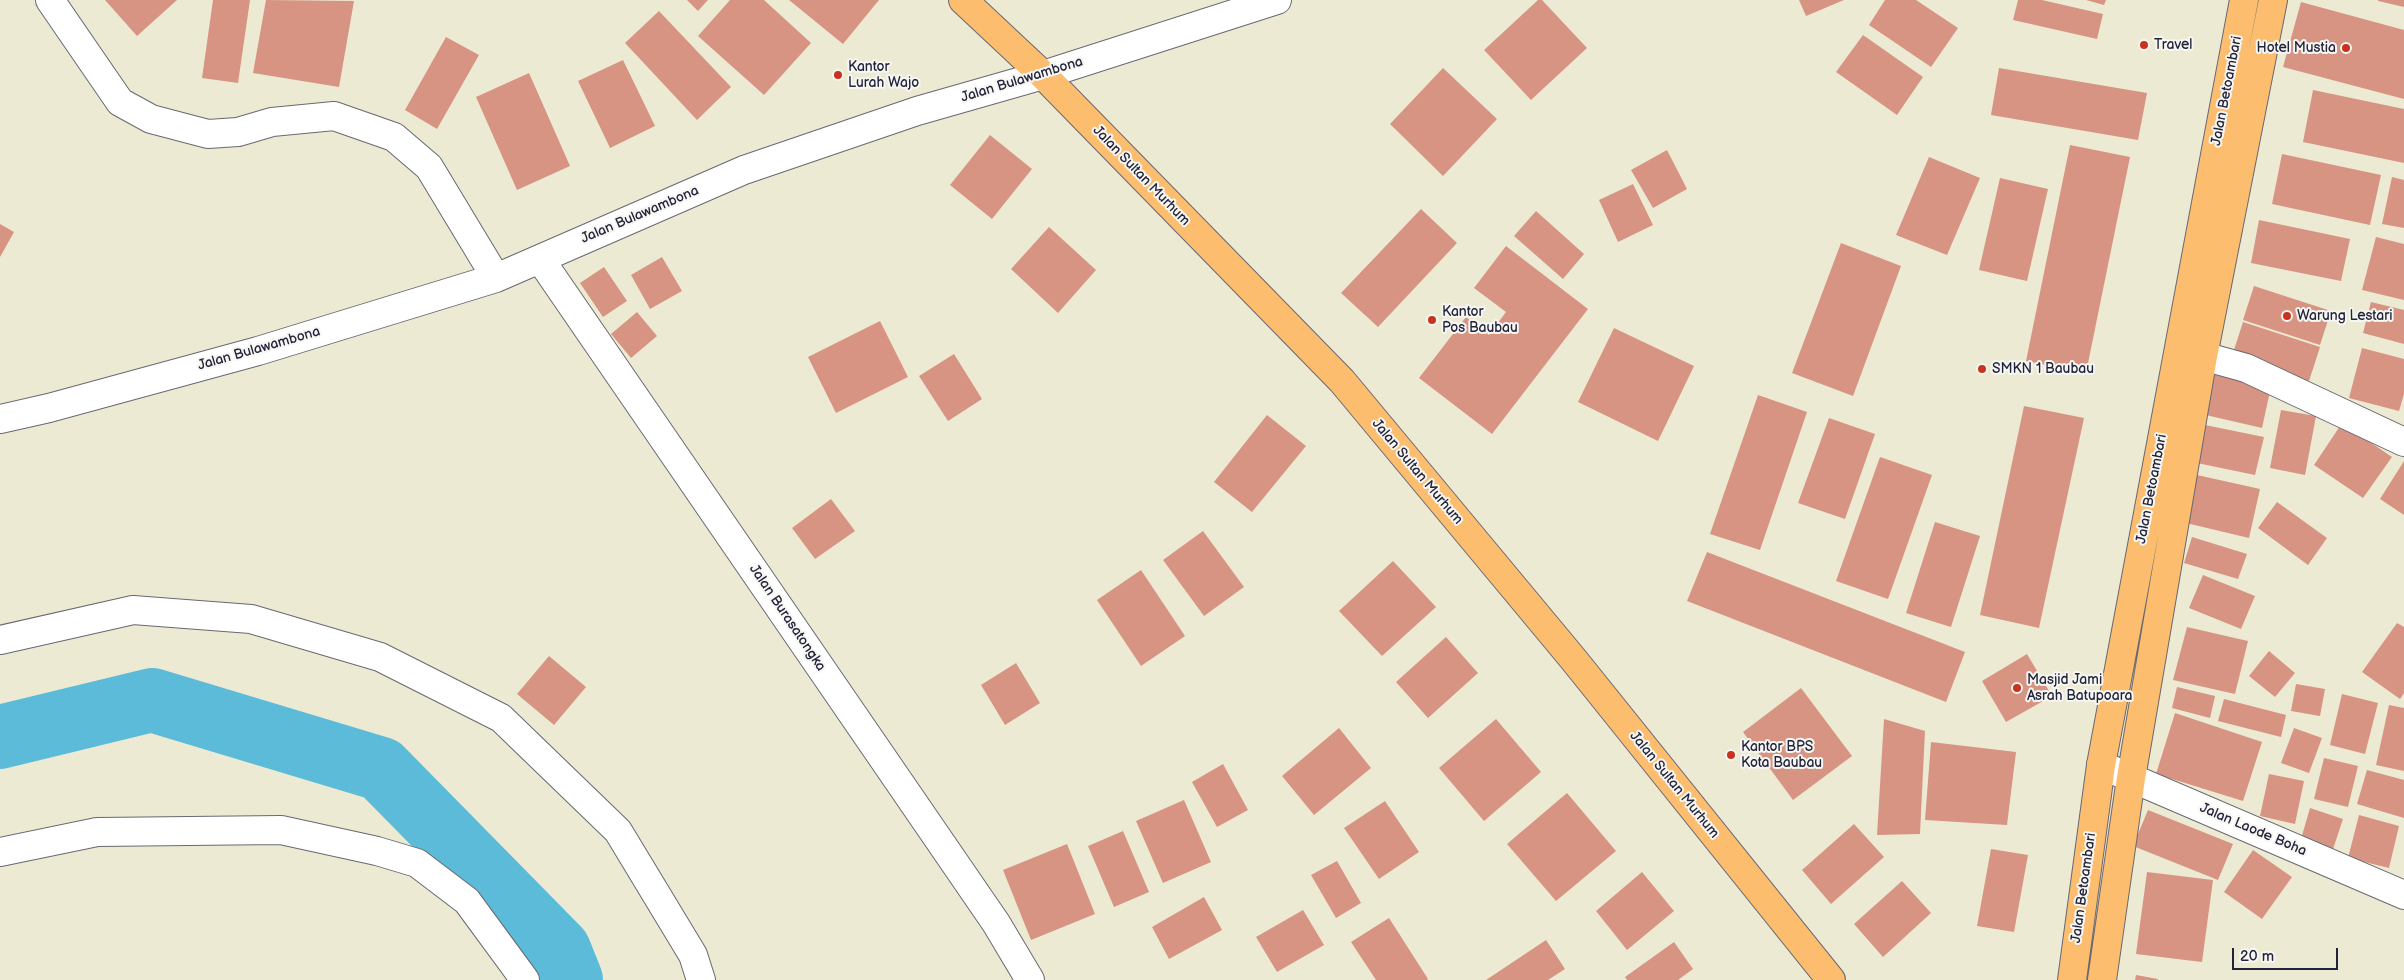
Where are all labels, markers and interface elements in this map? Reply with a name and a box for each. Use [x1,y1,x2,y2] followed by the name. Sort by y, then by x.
[2208,35,2246,147] street label: Jalan Betoambari
[2154,37,2192,53] place label: Travel
[2138,39,2150,51] marker: Travel
[2257,40,2336,56] place label: Hotel Mustia
[2340,42,2352,54] marker: Hotel Mustia
[959,53,1085,107] street label: Jalan Bulawambona
[848,59,919,92] place label: Kantor Lurah Wajo
[832,69,844,81] marker: Kantor Lurah Wajo
[1089,123,1193,229] street label: Jalan Sultan Murhum
[579,183,701,247] street label: Jalan Bulawambona
[1442,304,1518,336] place label: Kantor Pos Baubau
[2297,308,2392,324] place label: Warung Lestari
[2281,310,2293,322] marker: Warung Lestari
[1426,314,1438,326] marker: Kantor Pos Baubau
[196,323,322,375] street label: Jalan Bulawambona
[1992,361,2094,377] place label: SMKN 1 Baubau
[1976,363,1988,375] marker: SMKN 1 Baubau
[1368,416,1466,528] street label: Jalan Sultan Murhum
[2133,433,2171,545] street label: Jalan Betoambari
[745,562,829,674] street label: Jalan Burasatongka
[2027,672,2132,704] place label: Masjid Jami Asrah Batupoara
[2011,682,2023,694] marker: Masjid Jami Asrah Batupoara
[1626,728,1722,842] street label: Jalan Sultan Murhum
[1741,739,1822,772] place label: Kantor BPS Kota Baubau
[1725,749,1737,761] marker: Kantor BPS Kota Baubau
[2197,800,2309,860] street label: Jalan Laode Boha
[2068,832,2100,944] street label: Jalan Betoambari
[2234,938,2340,970] scale bar
[2240,947,2274,966] text: 20 m

